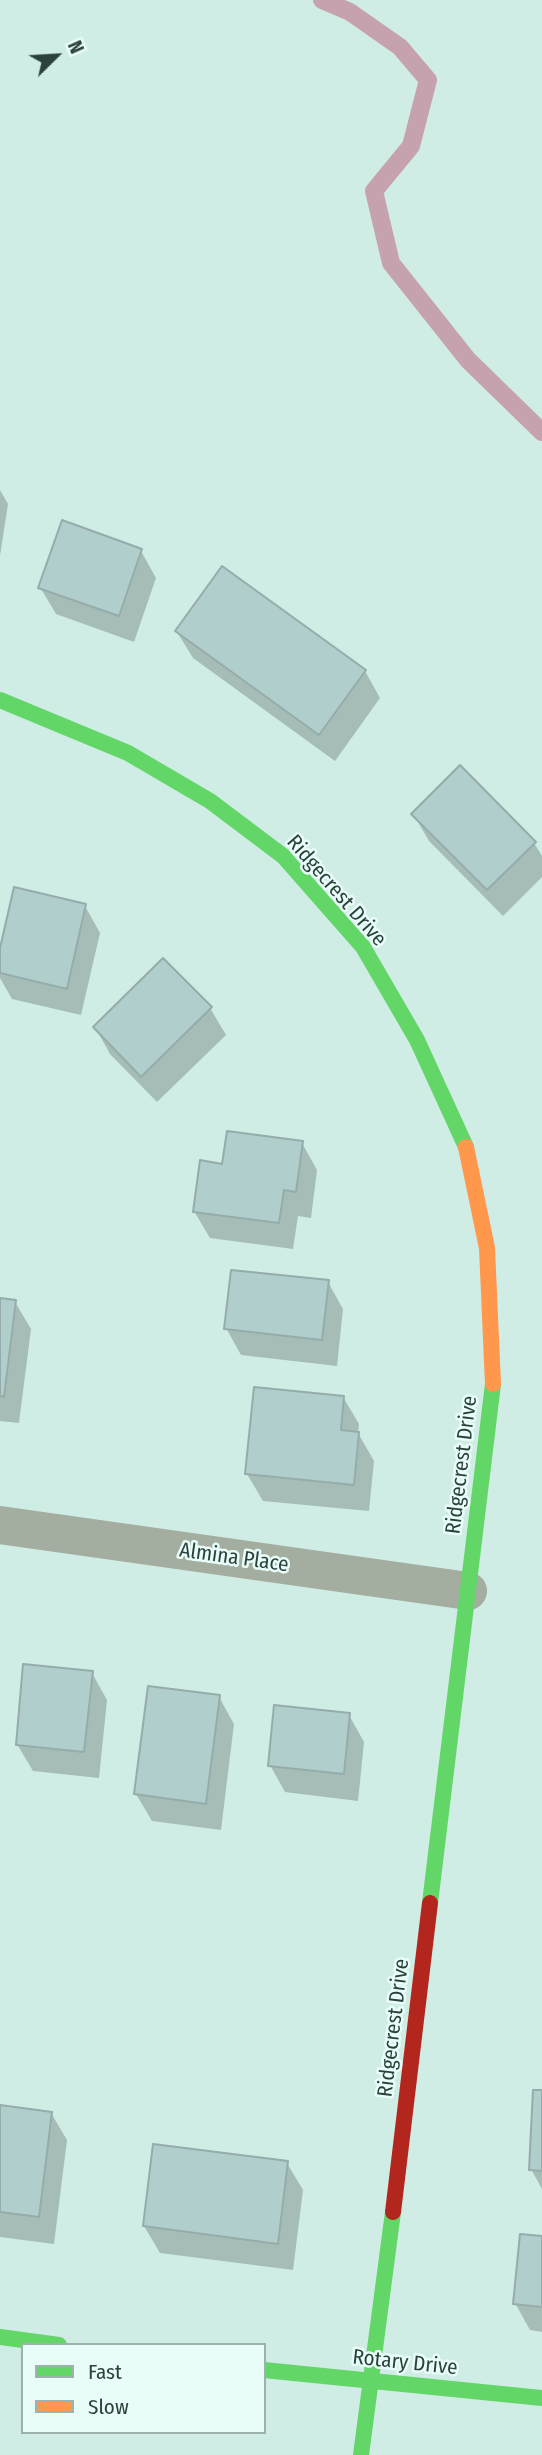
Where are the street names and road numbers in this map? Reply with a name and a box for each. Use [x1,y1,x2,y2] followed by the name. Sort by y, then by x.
[281,830,391,952] street label: Ridgecrest Drive
[441,1394,483,1536] street label: Ridgecrest Drive
[178,1538,290,1578] street label: Almina Place
[373,1957,415,2099] street label: Ridgecrest Drive
[351,2345,459,2381] street label: Rotary Drive

